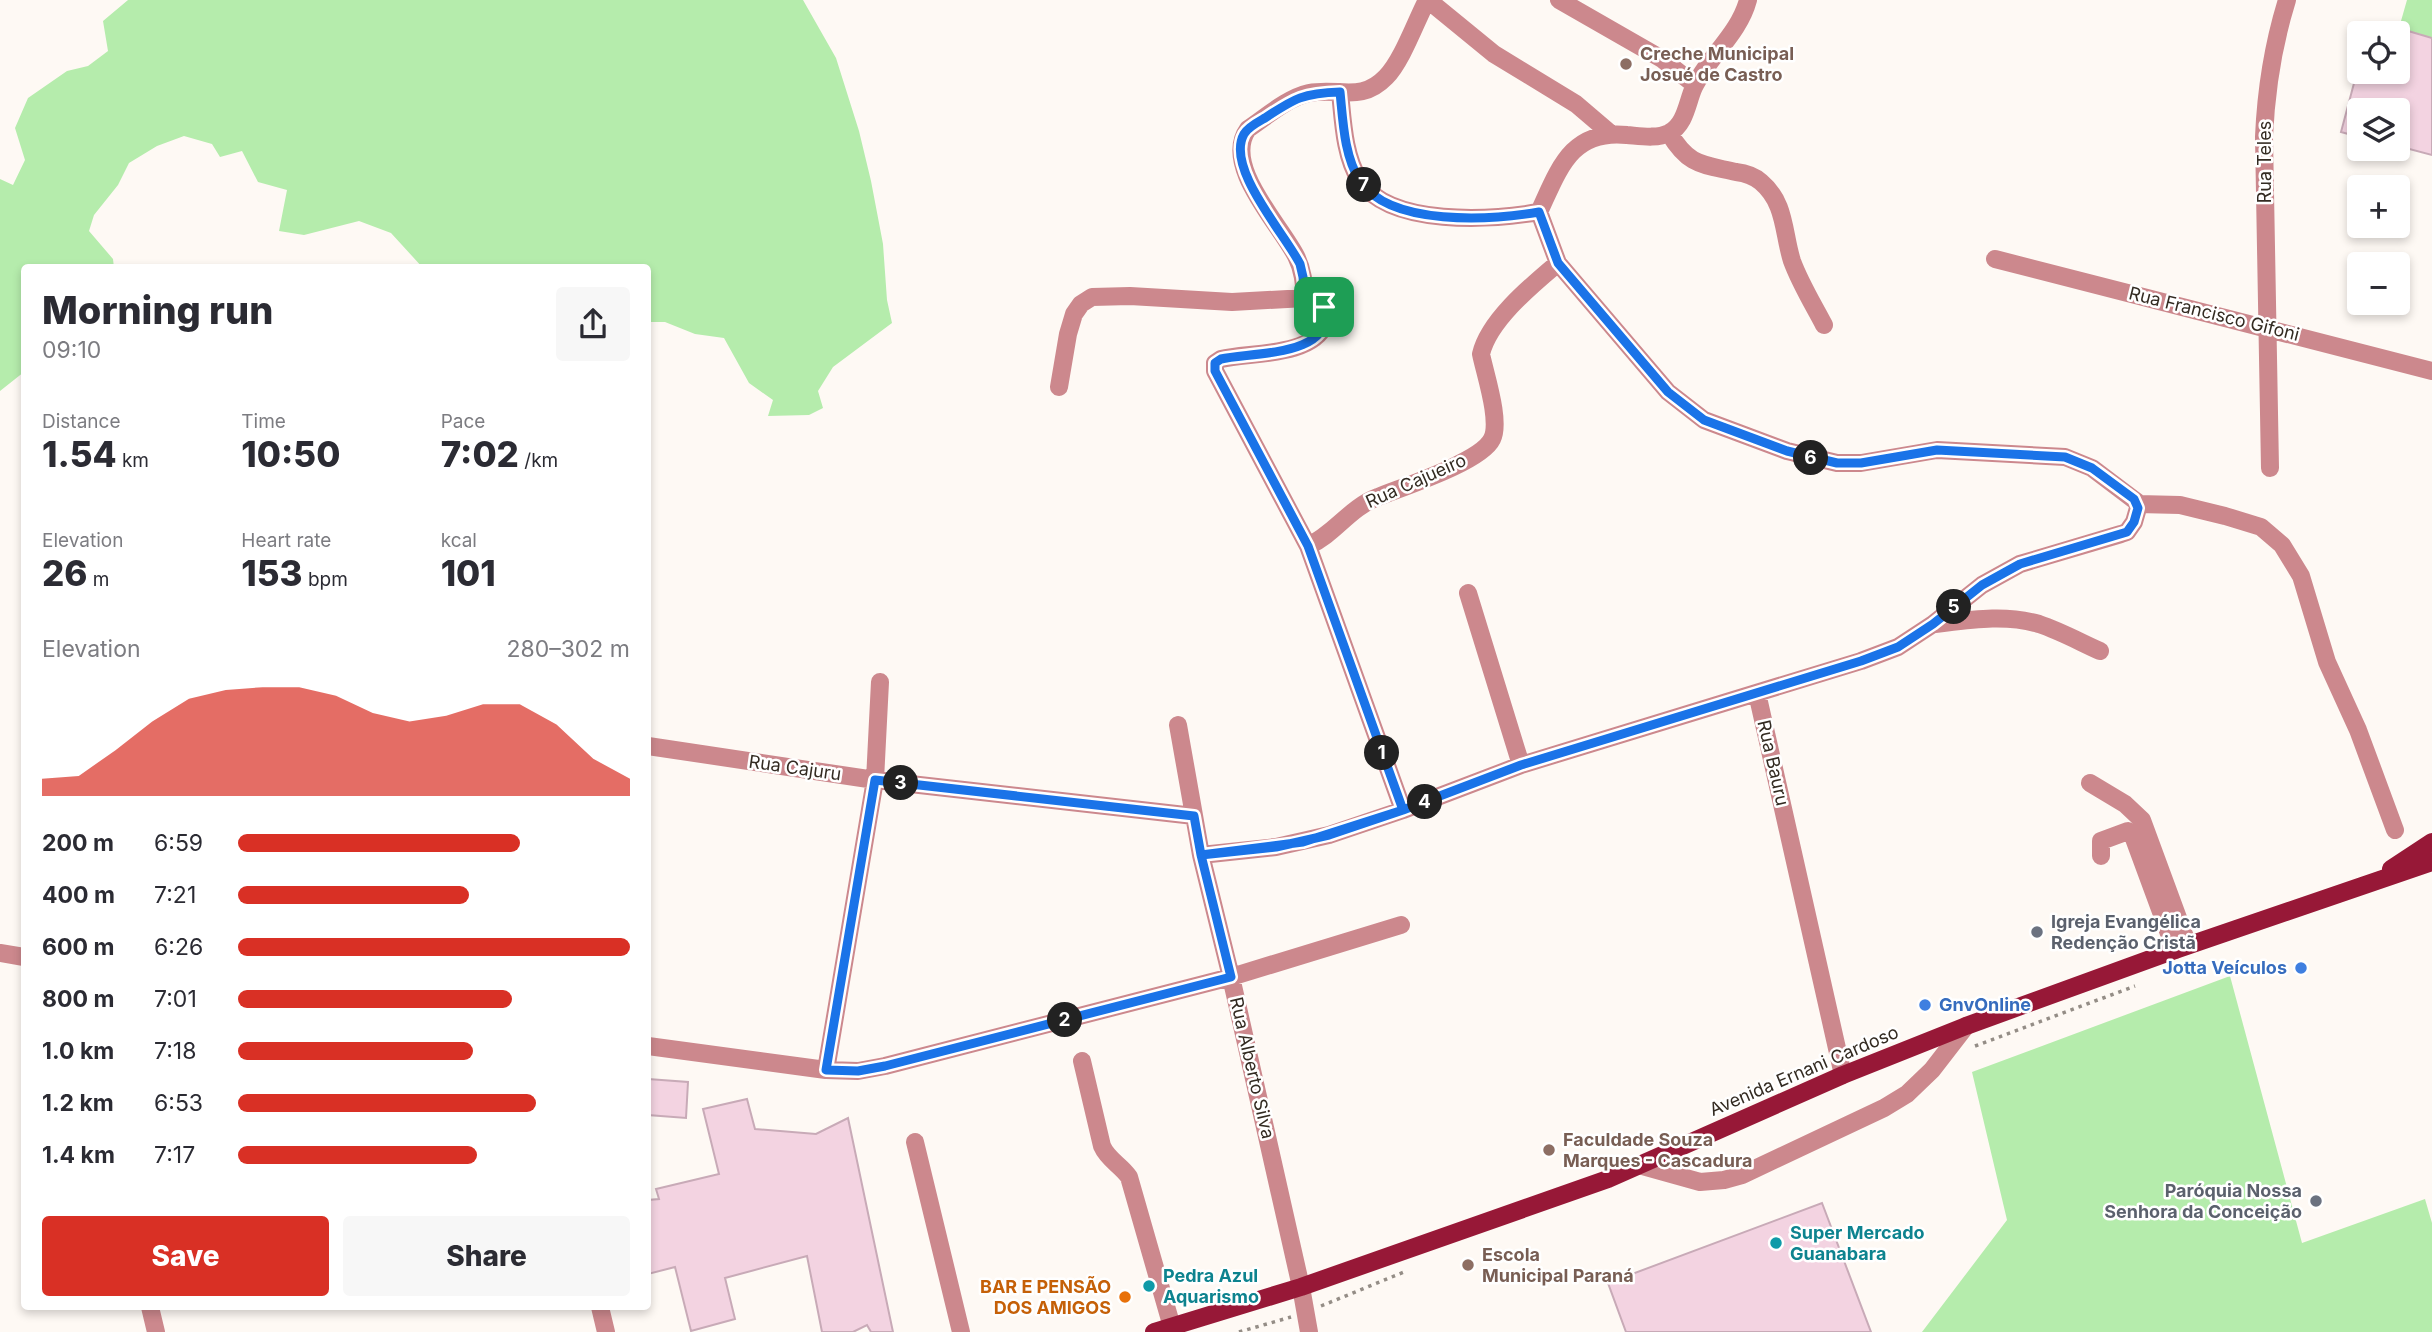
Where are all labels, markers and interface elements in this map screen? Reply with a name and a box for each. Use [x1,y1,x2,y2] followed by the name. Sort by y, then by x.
[2347,21,2410,315] map controls
[2347,21,2410,84] button: locate
[1640,43,1794,85] place label: Creche Municipal Josué de Castro
[1618,56,1634,72] marker: Creche Municipal Josué de Castro
[2347,98,2410,161] button: layers
[2254,121,2275,203] street label: Rua Teles
[1346,168,1382,202] pin: 7
[1358,173,1369,196] text: 7
[2347,175,2410,238] button: +
[2347,252,2410,315] button: −
[1294,277,1354,337] pin
[2127,282,2302,345] street label: Rua Francisco Gifoni
[42,287,273,333] text: Morning run
[556,287,630,361] button: share
[1305,288,1343,326] icon: arrive
[42,336,101,364] text: 09:10
[42,410,120,433] text: Distance
[241,410,286,433] text: Time
[441,410,485,433] text: Pace
[42,433,117,475] text: 1.54
[241,433,340,475] text: 10:50
[441,433,519,475] text: 7:02
[1794,440,1828,476] pin: 6
[1804,446,1817,469] text: 6
[117,449,149,472] text: km
[519,449,558,472] text: /km
[1362,449,1469,512] street label: Rua Cajueiro
[42,529,123,552] text: Elevation
[241,529,331,552] text: Heart rate
[441,529,477,552] text: kcal
[42,552,87,594] text: 26
[241,552,303,594] text: 153
[441,552,496,594] text: 101
[87,568,109,591] text: m
[303,568,348,591] text: bpm
[1937,590,1972,624] pin: 5
[1947,595,1960,618] text: 5
[42,635,141,663] text: Elevation
[506,635,630,663] text: 280–302 m
[1753,718,1794,808] street label: Rua Bauru
[1364,736,1400,770] pin: 1
[1377,741,1386,764] text: 1
[748,751,843,784] street label: Rua Cajuru
[884,766,918,800] pin: 3
[894,771,907,794] text: 3
[1408,784,1442,820] pin: 4
[1418,790,1431,813] text: 4
[42,829,114,857] text: 200 m
[154,829,203,857] text: 6:59
[42,881,115,909] text: 400 m
[154,881,196,909] text: 7:21
[2051,911,2201,953] place label: Igreja Evangélica Redenção Cristã
[2029,924,2045,940] marker: Igreja Evangélica Redenção Cristã
[42,933,114,961] text: 600 m
[154,933,203,961] text: 6:26
[2162,957,2287,978] place label: Jotta Veículos
[2293,960,2309,976] marker: Jotta Veículos
[42,985,114,1013] text: 800 m
[154,985,197,1013] text: 7:01
[1939,994,2031,1015] place label: GnvOnline
[1226,995,1279,1141] street label: Rua Alberto Silva
[1917,997,1933,1013] marker: GnvOnline
[1048,1002,1082,1038] pin: 2
[1059,1008,1070,1031] text: 2
[1706,1021,1901,1120] street label: Avenida Ernani Cardoso
[42,1037,114,1065] text: 1.0 km
[154,1037,196,1065] text: 7:18
[42,1089,114,1117] text: 1.2 km
[154,1089,203,1117] text: 6:53
[1563,1129,1753,1171] place label: Faculdade Souza Marques - Cascadura
[42,1141,115,1169] text: 1.4 km
[154,1141,195,1169] text: 7:17
[1541,1142,1557,1158] marker: Faculdade Souza Marques - Cascadura
[2104,1180,2302,1222] place label: Paróquia Nossa Senhora da Conceição
[2308,1193,2324,1209] marker: Paróquia Nossa Senhora da Conceição
[42,1216,329,1296] button: Save
[343,1216,630,1296] button: Share
[1790,1222,1925,1264] place label: Super Mercado Guanabara
[1768,1235,1784,1251] marker: Super Mercado Guanabara
[1482,1244,1634,1286] place label: Escola Municipal Paraná
[1460,1257,1476,1273] marker: Escola Municipal Paraná
[1163,1265,1259,1307] place label: Pedra Azul Aquarismo
[980,1276,1111,1318] place label: BAR E PENSÃO DOS AMIGOS
[1141,1278,1157,1294] marker: Pedra Azul Aquarismo
[1117,1289,1133,1305] marker: BAR E PENSÃO DOS AMIGOS

